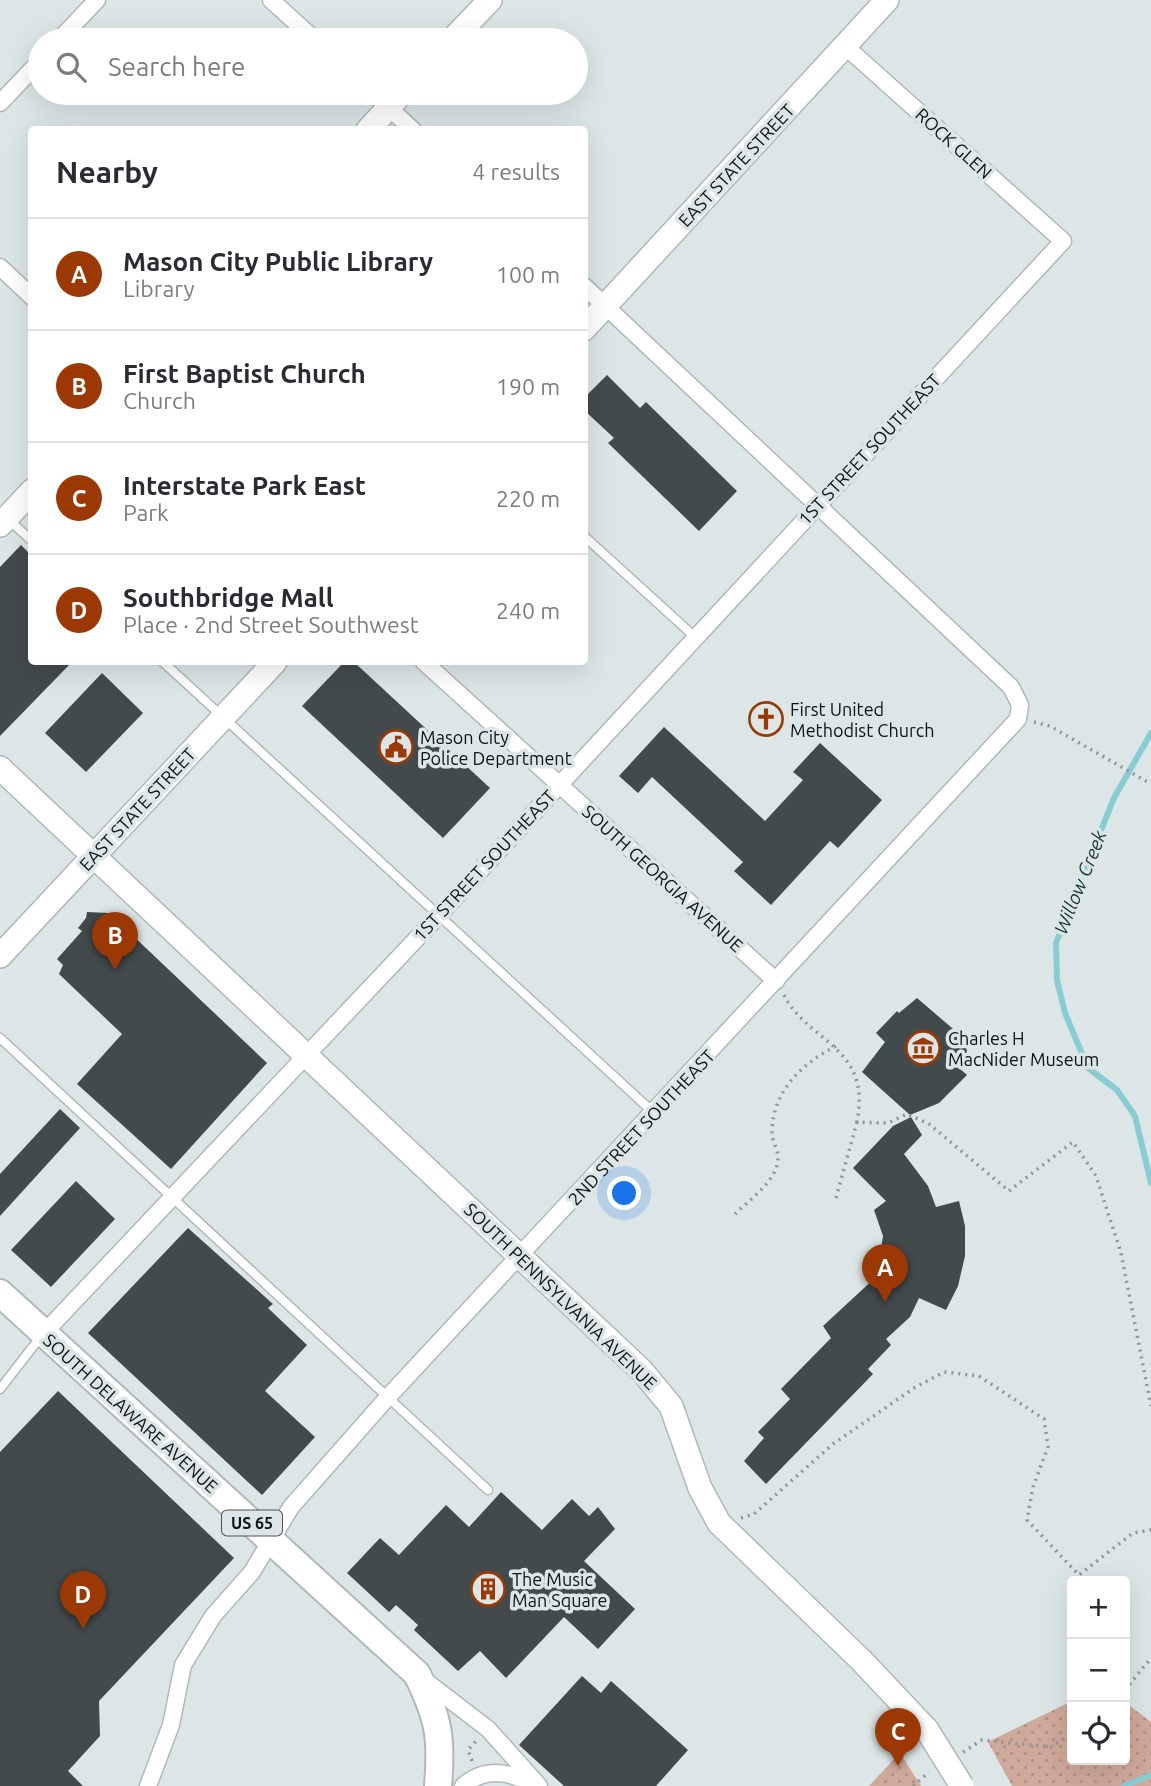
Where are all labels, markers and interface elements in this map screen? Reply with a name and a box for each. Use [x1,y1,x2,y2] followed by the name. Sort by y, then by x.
[28,28,588,105] search box
[52,48,90,86] icon: search
[108,52,245,81] text: Search here
[674,100,798,230] street label: EAST STATE STREET
[912,104,996,182] street label: ROCK GLEN
[56,155,158,189] text: Nearby
[472,159,560,184] text: 4 results
[123,247,433,276] text: Mason City Public Library
[71,262,87,287] text: A
[496,262,560,287] text: 100 m
[123,276,195,301] text: Library
[123,359,366,388] text: First Baptist Church
[794,370,944,528] street label: 1ST STREET SOUTHEAST
[71,374,87,399] text: B
[496,374,560,399] text: 190 m
[123,388,196,413] text: Church
[123,471,366,500] text: Interstate Park East
[72,486,86,511] text: C
[496,486,560,511] text: 220 m
[123,500,169,525] text: Park
[123,583,334,612] text: Southbridge Mall
[71,598,87,623] text: D
[496,598,560,623] text: 240 m
[123,612,419,637] text: Place · 2nd Street Southwest
[790,699,934,740] place label: First United Methodist Church
[747,700,785,738] church icon: First United Methodist Church
[420,727,572,768] place label: Mason City Police Department
[377,728,415,766] public building icon: Mason City Police Department
[75,744,199,874] street label: EAST STATE STREET
[409,786,559,944] street label: 1ST STREET SOUTHEAST
[579,801,747,955] street label: SOUTH GEORGIA AVENUE
[1049,827,1111,937] water label: Willow Creek
[92,912,138,970] pin: B
[948,1028,1099,1069] place label: Charles H MacNider Museum
[904,1029,942,1067] museum icon: Charles H MacNider Museum
[564,1045,718,1209] street label: 2ND STREET SOUTHEAST
[607,1176,641,1210] your location
[461,1199,661,1393] street label: SOUTH PENNSYLVANIA AVENUE
[862,1244,908,1302] pin: A
[40,1329,222,1497] street label: SOUTH DELAWARE AVENUE
[222,1511,282,1536] road number: US 65
[512,1569,608,1610] place label: The Music Man Square
[469,1570,507,1608] building icon: The Music Man Square
[60,1571,106,1629] pin: D
[1067,1576,1130,1765] map controls
[1067,1576,1130,1639] button: +
[1067,1639,1130,1702] button: −
[1067,1702,1130,1765] button: locate
[875,1708,921,1766] pin: C

